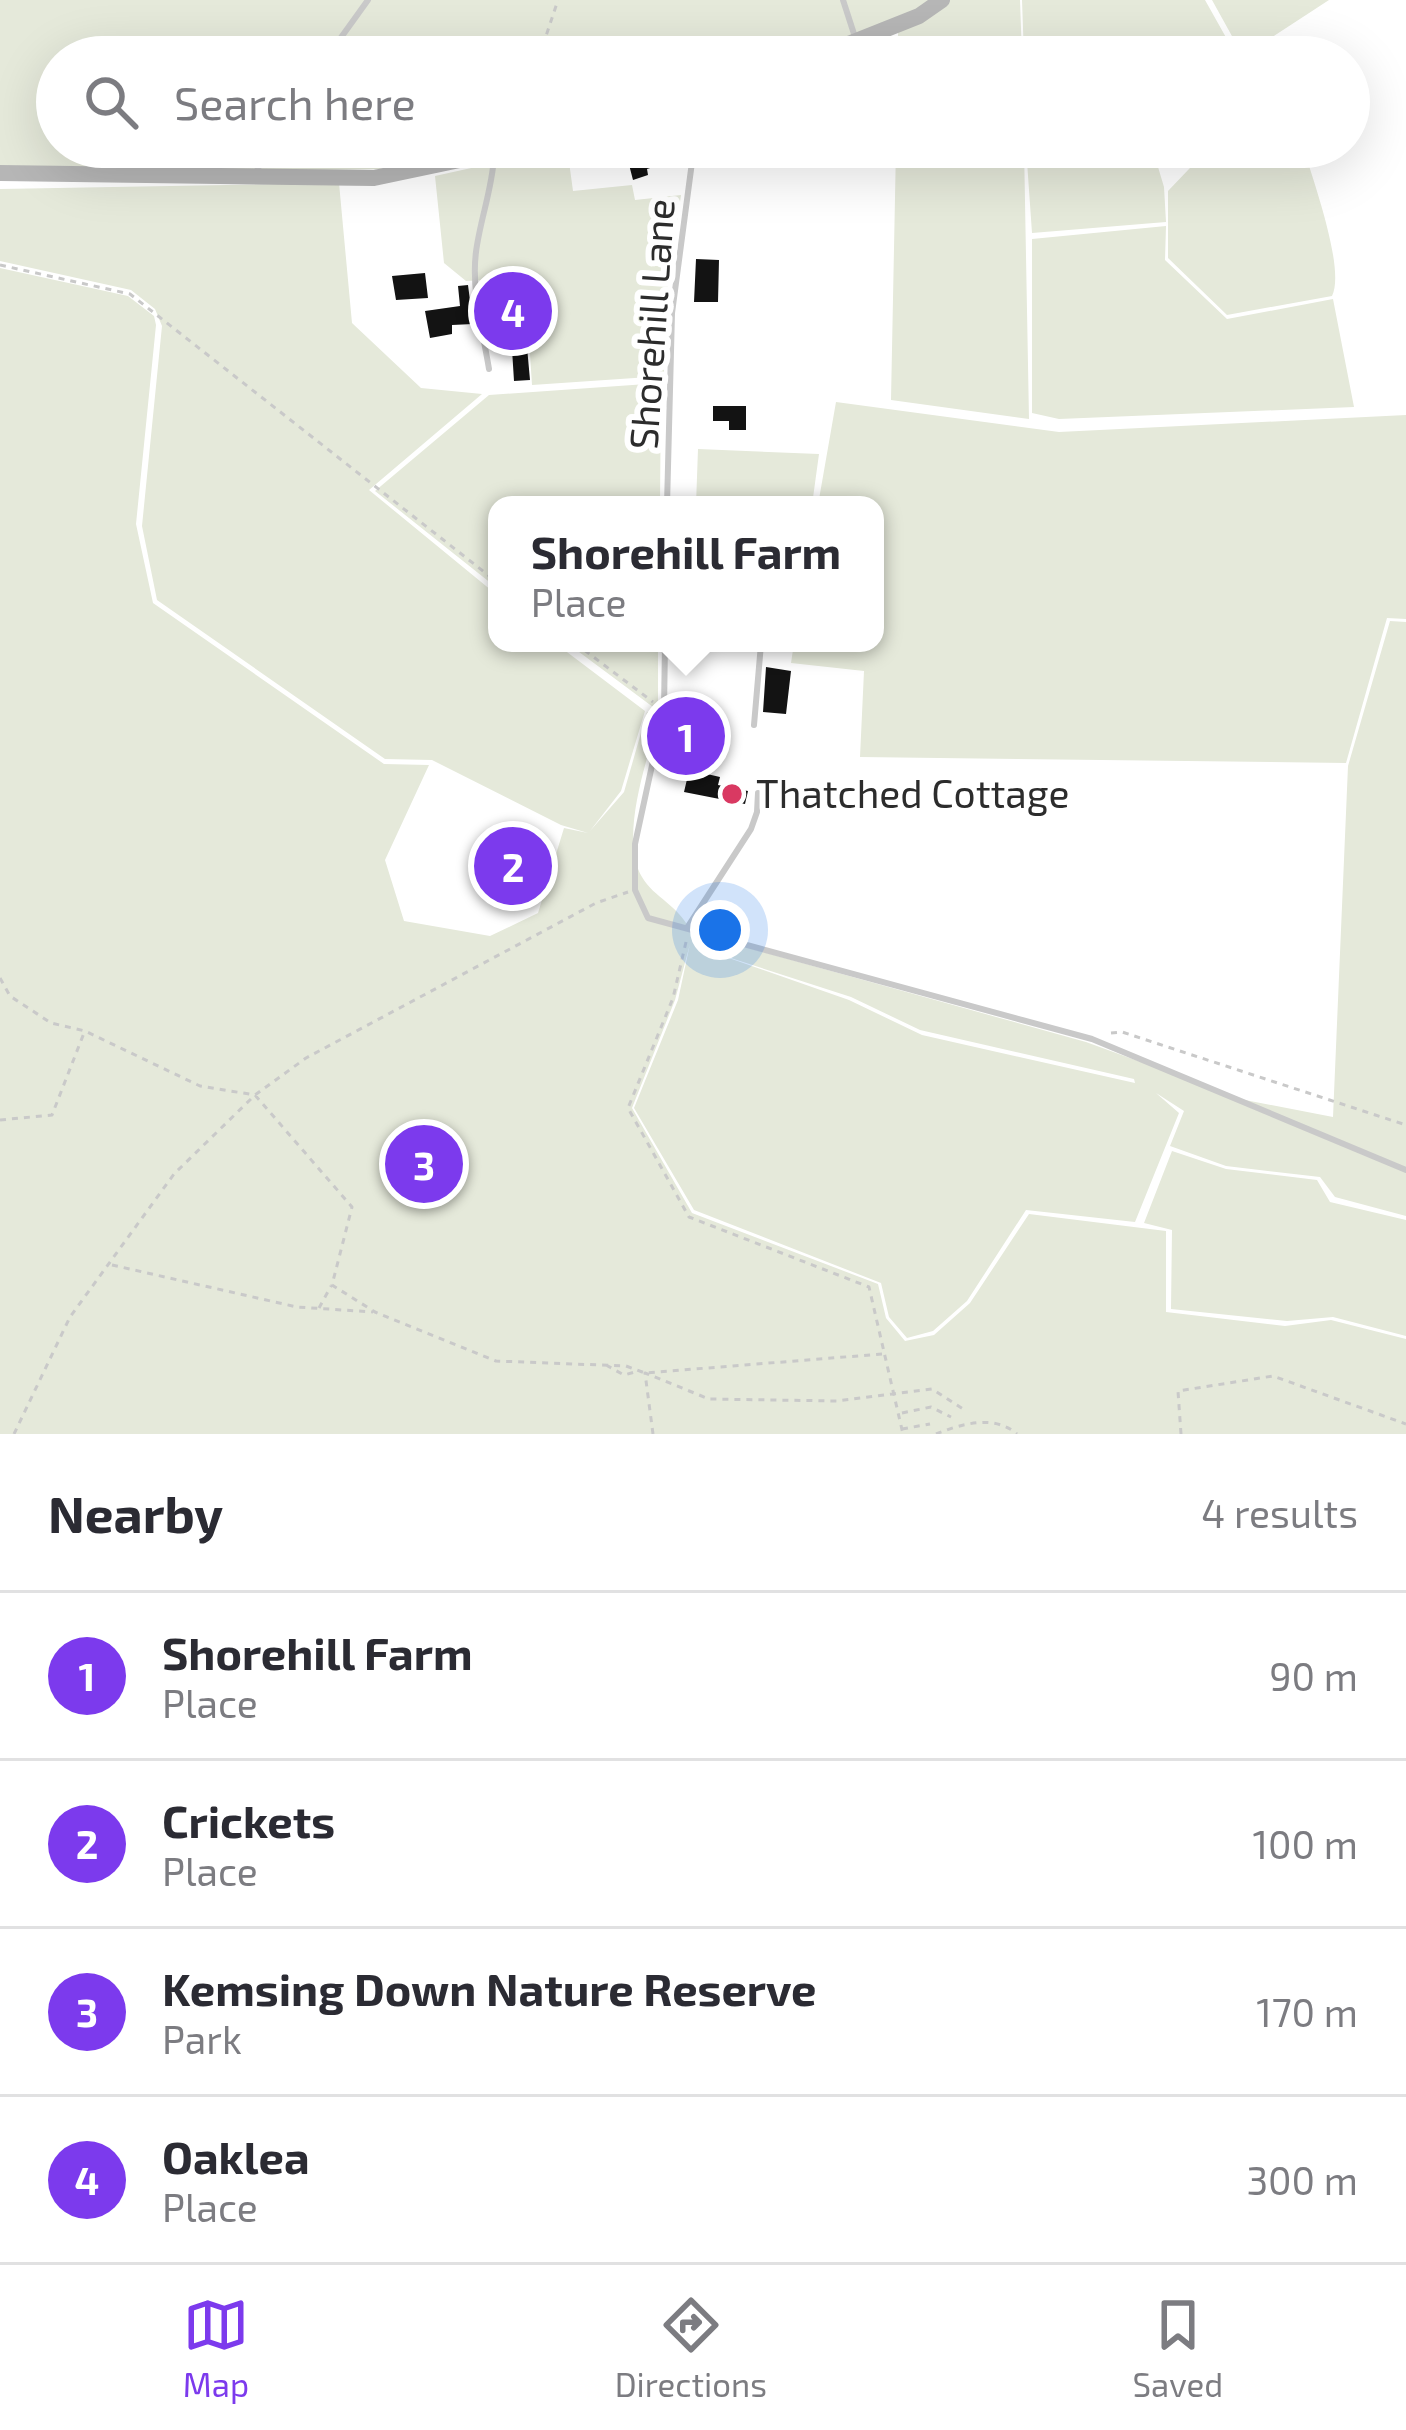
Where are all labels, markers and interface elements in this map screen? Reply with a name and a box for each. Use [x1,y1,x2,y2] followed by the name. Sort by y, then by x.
[36,36,1370,168] search box
[78,69,144,135] icon: search
[174,75,416,129] text: Search here
[618,197,683,451] street label: Shorehill Lane
[474,266,552,356] pin: 4
[488,496,884,652] popup
[531,524,841,578] text: Shorehill Farm
[531,578,626,625] text: Place
[647,691,725,781] pin: 1
[756,769,1069,816] place label: Thatched Cottage
[719,781,745,807] marker: Thatched Cottage
[474,821,552,911] pin: 2
[690,900,750,960] your location
[385,1119,463,1209] pin: 3
[48,1482,223,1543] text: Nearby
[1201,1489,1358,1536] text: 4 results
[162,1625,473,1679] text: Shorehill Farm
[79,1652,95,1699] text: 1
[1269,1652,1358,1699] text: 90 m
[162,1679,258,1726] text: Place
[162,1793,335,1847] text: Crickets
[76,1820,98,1867] text: 2
[1253,1820,1358,1867] text: 100 m
[162,1847,258,1894] text: Place
[162,1961,816,2015] text: Kemsing Down Nature Reserve
[76,1988,98,2035] text: 3
[1256,1988,1358,2035] text: 170 m
[162,2015,242,2062] text: Park
[162,2129,310,2183] text: Oaklea
[75,2156,99,2203] text: 4
[1246,2156,1358,2203] text: 300 m
[162,2183,258,2230] text: Place
[183,2292,249,2404] tab: Map
[615,2292,767,2404] tab: Directions
[1133,2292,1223,2404] tab: Saved

